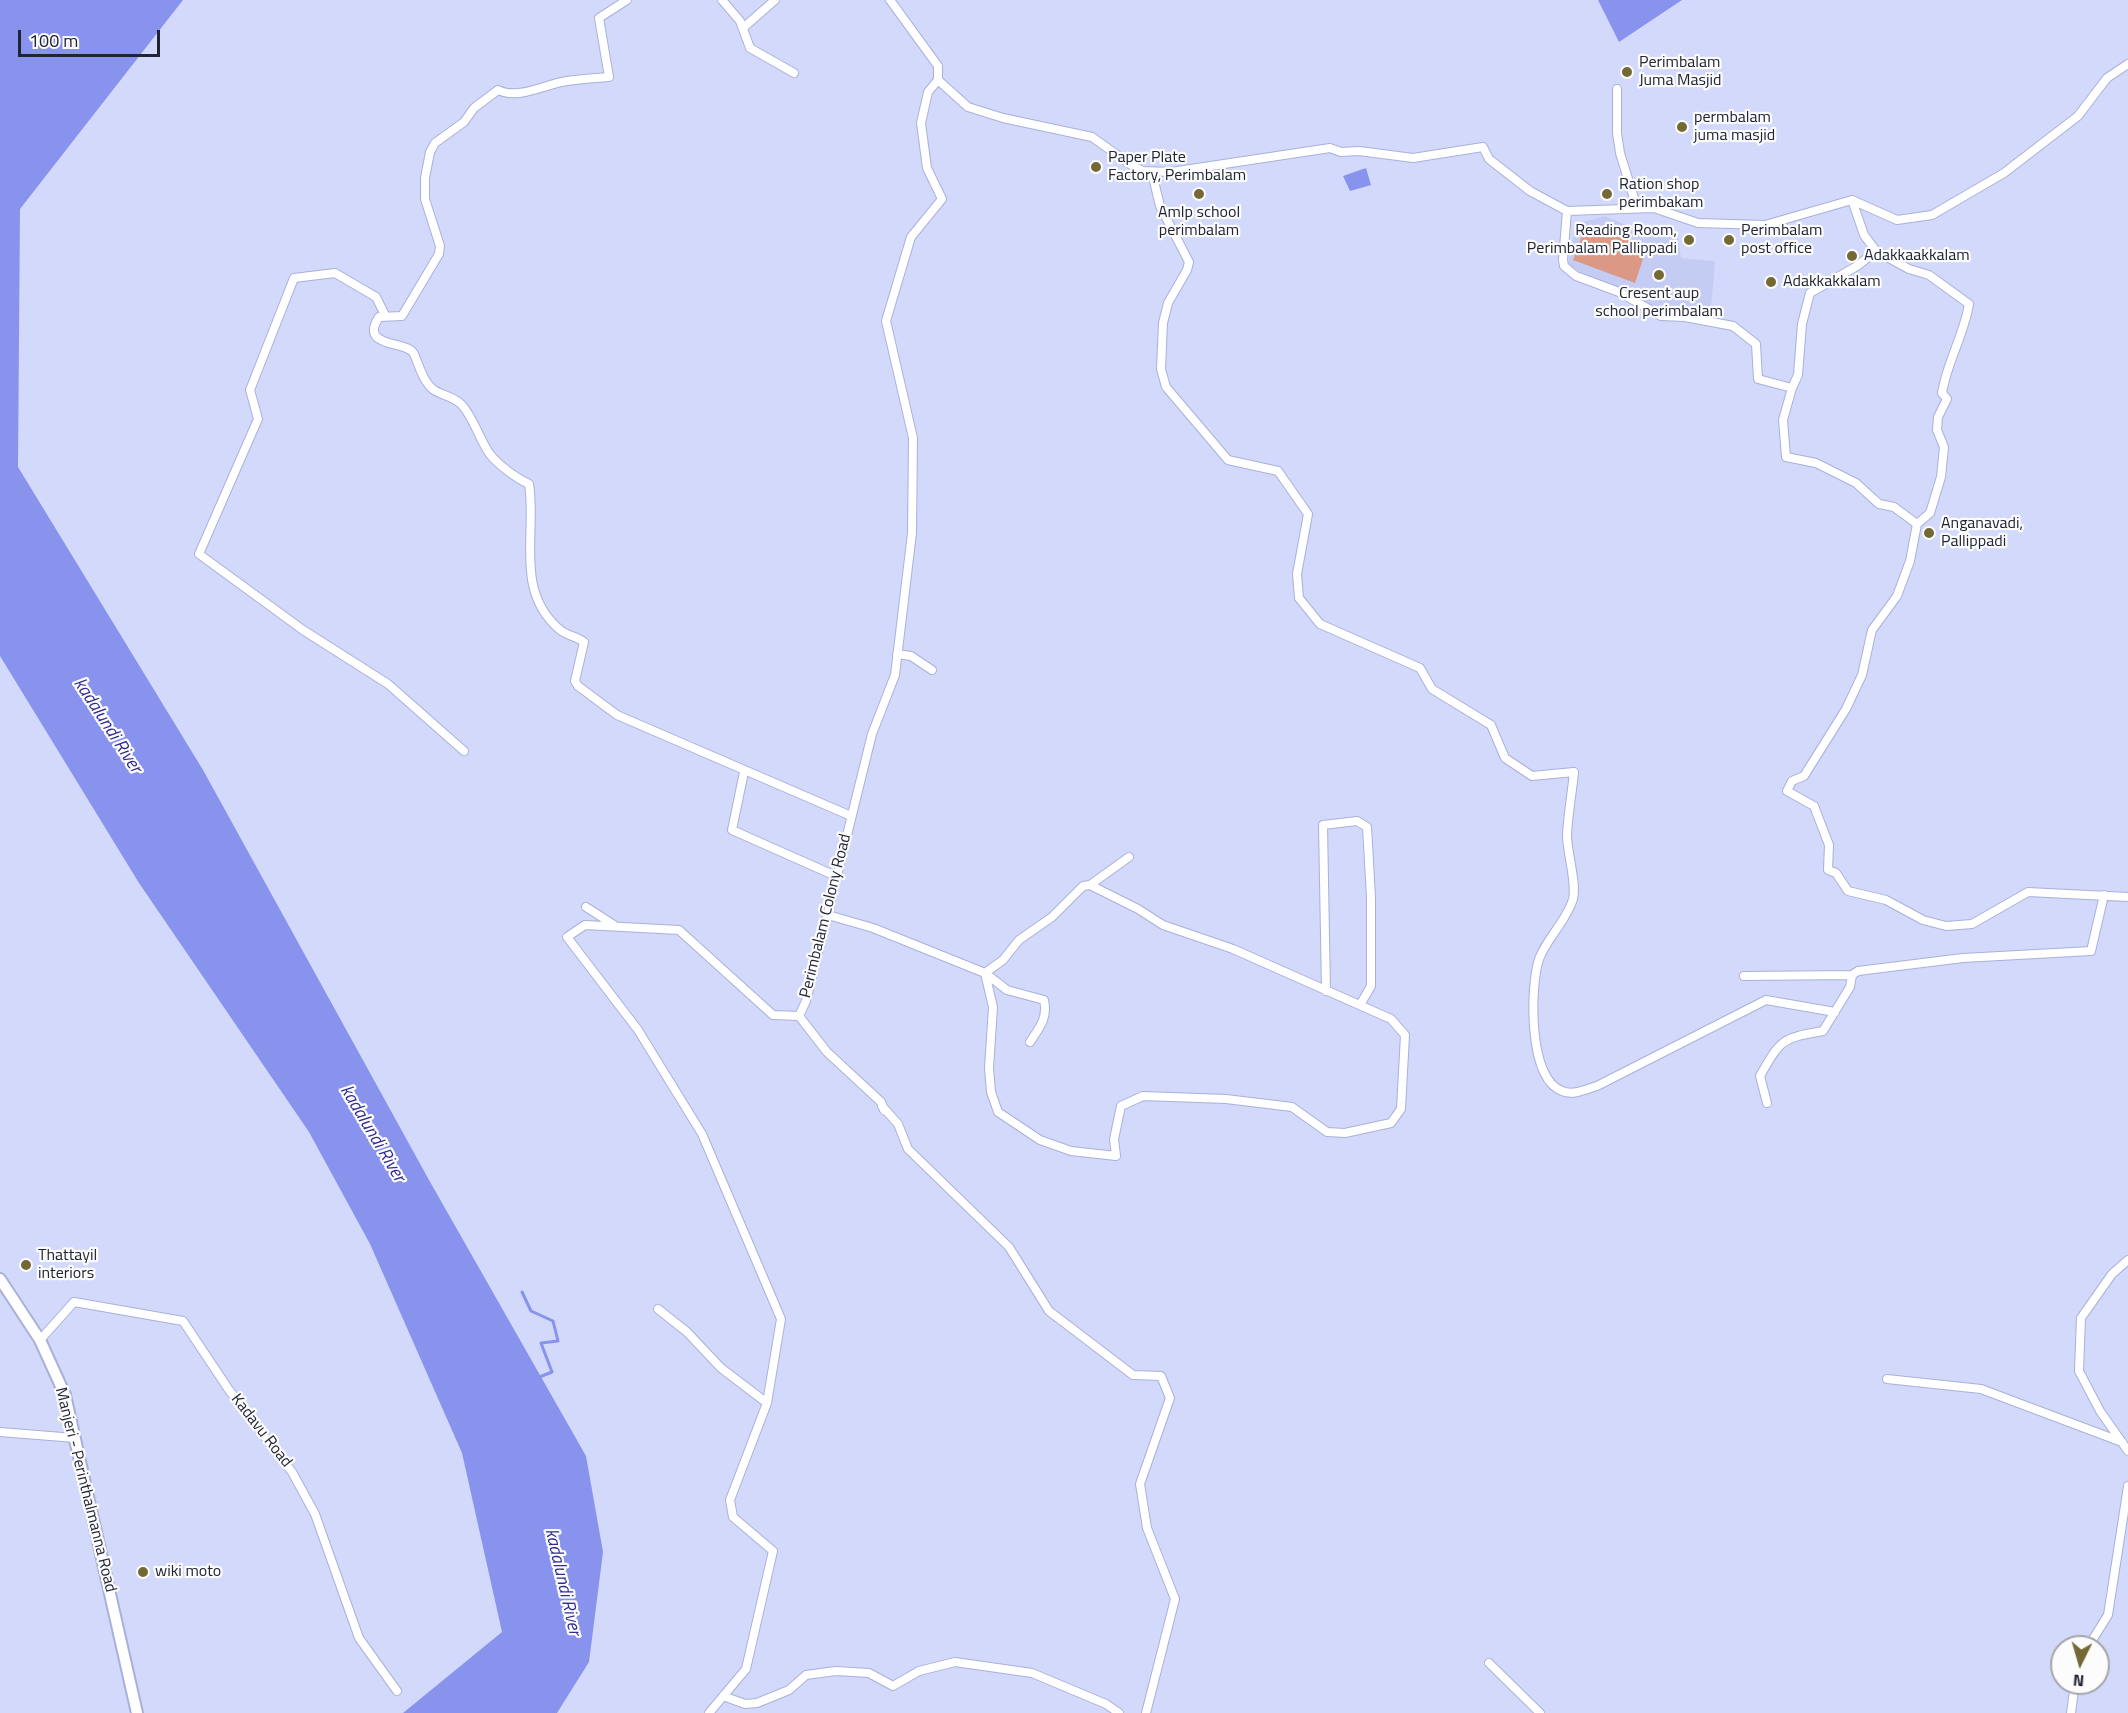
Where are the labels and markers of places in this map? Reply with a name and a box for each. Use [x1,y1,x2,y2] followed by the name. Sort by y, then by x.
[1639,53,1721,91] place label: Perimbalam Juma Masjid
[1620,65,1634,79] marker: Perimbalam Juma Masjid
[1694,108,1775,146] place label: permbalam juma masjid
[1675,120,1689,134] marker: permbalam juma masjid
[1108,148,1246,186] place label: Paper Plate Factory, Perimbalam
[1089,160,1103,174] marker: Paper Plate Factory, Perimbalam
[1619,175,1703,213] place label: Ration shop perimbakam
[1192,187,1206,201] marker: Amlp school perimbalam
[1600,187,1614,201] marker: Ration shop perimbakam
[1158,203,1240,241] place label: Amlp school perimbalam
[1527,221,1677,259] place label: Reading Room, Perimbalam Pallippadi
[1741,221,1822,259] place label: Perimbalam post office
[1682,233,1696,247] marker: Reading Room, Perimbalam Pallippadi
[1722,233,1736,247] marker: Perimbalam post office
[1864,246,1970,266] place label: Adakkaakkalam
[1845,249,1859,263] marker: Adakkaakkalam
[1652,268,1666,282] marker: Cresent aup school perimbalam
[1783,272,1881,292] place label: Adakkakkalam
[1764,275,1778,289] marker: Adakkakkalam
[1595,284,1723,322] place label: Cresent aup school perimbalam
[1941,514,2023,552] place label: Anganavadi, Pallippadi
[1922,526,1936,540] marker: Anganavadi, Pallippadi
[38,1246,97,1284] place label: Thattayil interiors
[19,1258,33,1272] marker: Thattayil interiors
[155,1562,221,1582] place label: wiki moto
[136,1565,150,1579] marker: wiki moto

